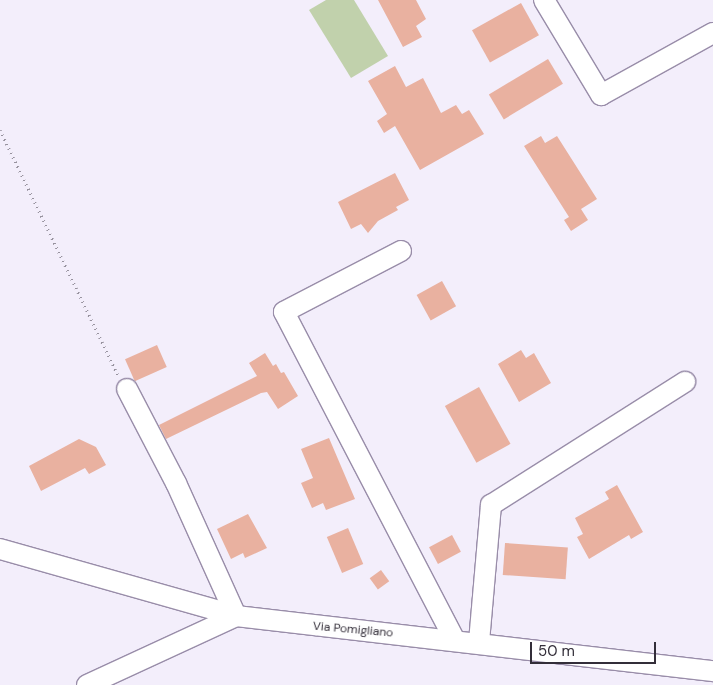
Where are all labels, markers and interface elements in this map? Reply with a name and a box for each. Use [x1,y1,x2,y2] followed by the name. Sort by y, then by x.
[312,619,394,641] street label: Via Pomigliano
[533,632,659,664] scale bar
[538,641,575,661] text: 50 m

